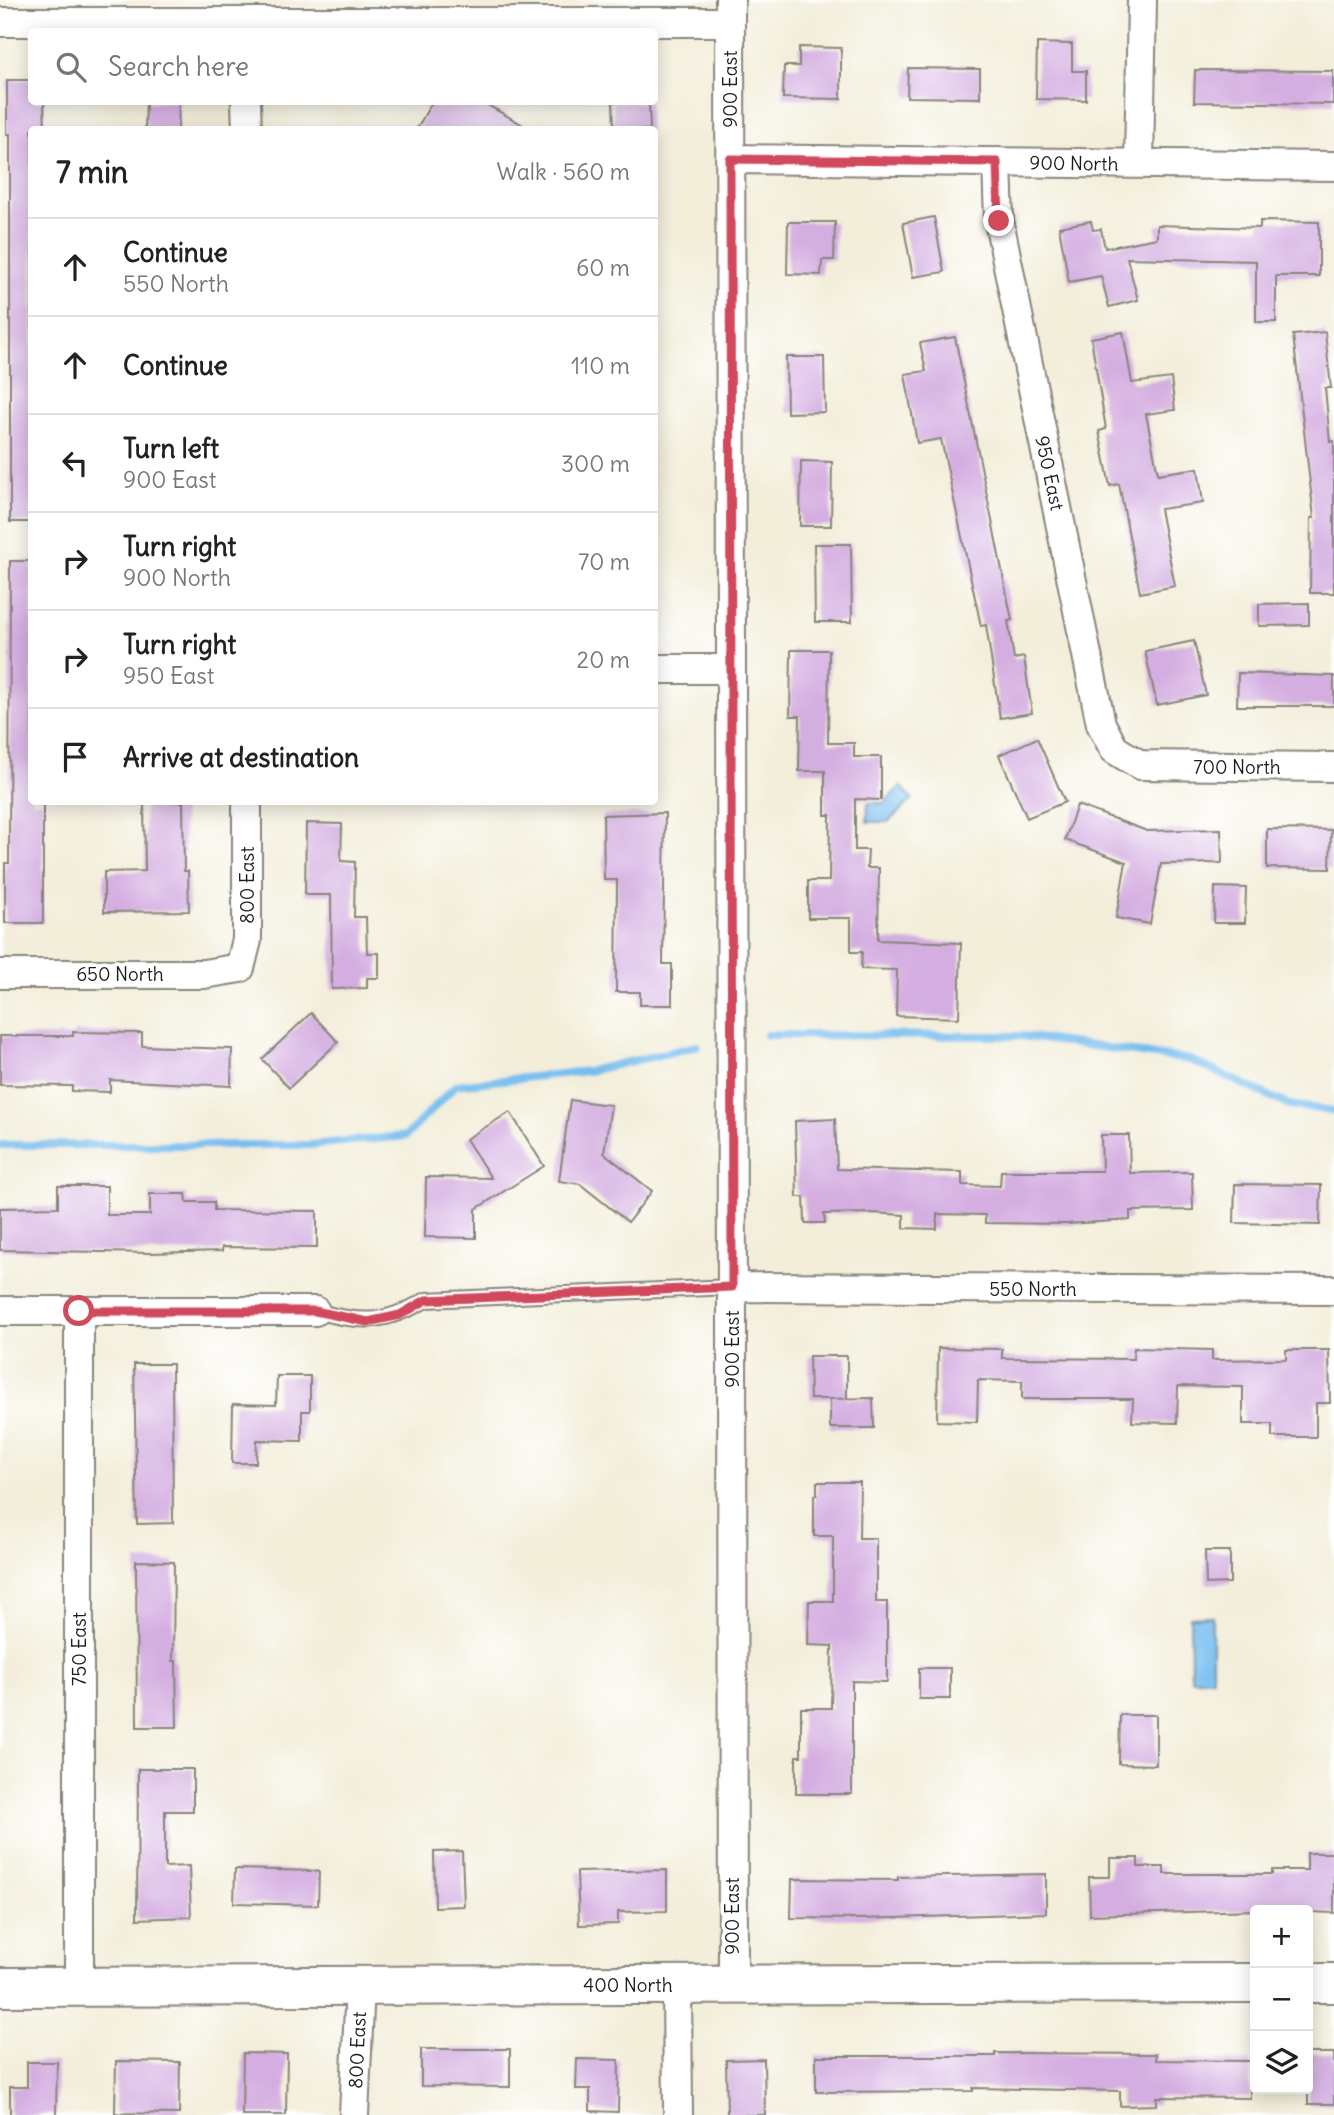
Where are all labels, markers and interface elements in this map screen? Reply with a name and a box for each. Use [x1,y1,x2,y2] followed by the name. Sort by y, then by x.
[28,28,658,105] search box
[52,48,90,86] icon: search
[108,50,249,83] text: Search here
[718,50,742,128] street label: 900 East
[1029,150,1119,176] street label: 900 North
[56,153,128,191] text: 7 min
[497,157,630,186] text: Walk · 560 m
[983,205,1014,236] route end
[123,236,228,269] text: Continue
[56,248,94,286] icon: ahead
[576,253,630,282] text: 60 m
[123,269,229,298] text: 550 North
[56,346,94,384] icon: ahead
[123,349,228,382] text: Continue
[571,351,630,380] text: 110 m
[123,432,219,465] text: Turn left
[1030,433,1070,513] street label: 950 East
[56,444,94,482] icon: left
[561,449,630,478] text: 300 m
[123,465,217,494] text: 900 East
[123,530,236,563] text: Turn right
[56,542,94,580] icon: right
[578,547,630,576] text: 70 m
[123,563,231,592] text: 900 North
[123,628,236,661] text: Turn right
[56,640,94,678] icon: right
[577,645,630,674] text: 20 m
[123,661,215,690] text: 950 East
[56,738,94,776] icon: arrive
[123,741,359,774] text: Arrive at destination
[1193,755,1281,779] street label: 700 North
[235,846,259,924] street label: 800 East
[76,962,164,986] street label: 650 North
[989,1277,1077,1301] street label: 550 North
[63,1295,94,1326] route start
[720,1310,744,1388] street label: 900 East
[67,1612,91,1686] street label: 750 East
[720,1877,744,1955] street label: 900 East
[1250,1905,1313,2094] map controls
[1250,1905,1313,1968] button: +
[1250,1968,1313,2031] button: −
[583,1973,673,1997] street label: 400 North
[343,2011,371,2089] street label: 800 East
[1250,2031,1313,2094] button: layers

